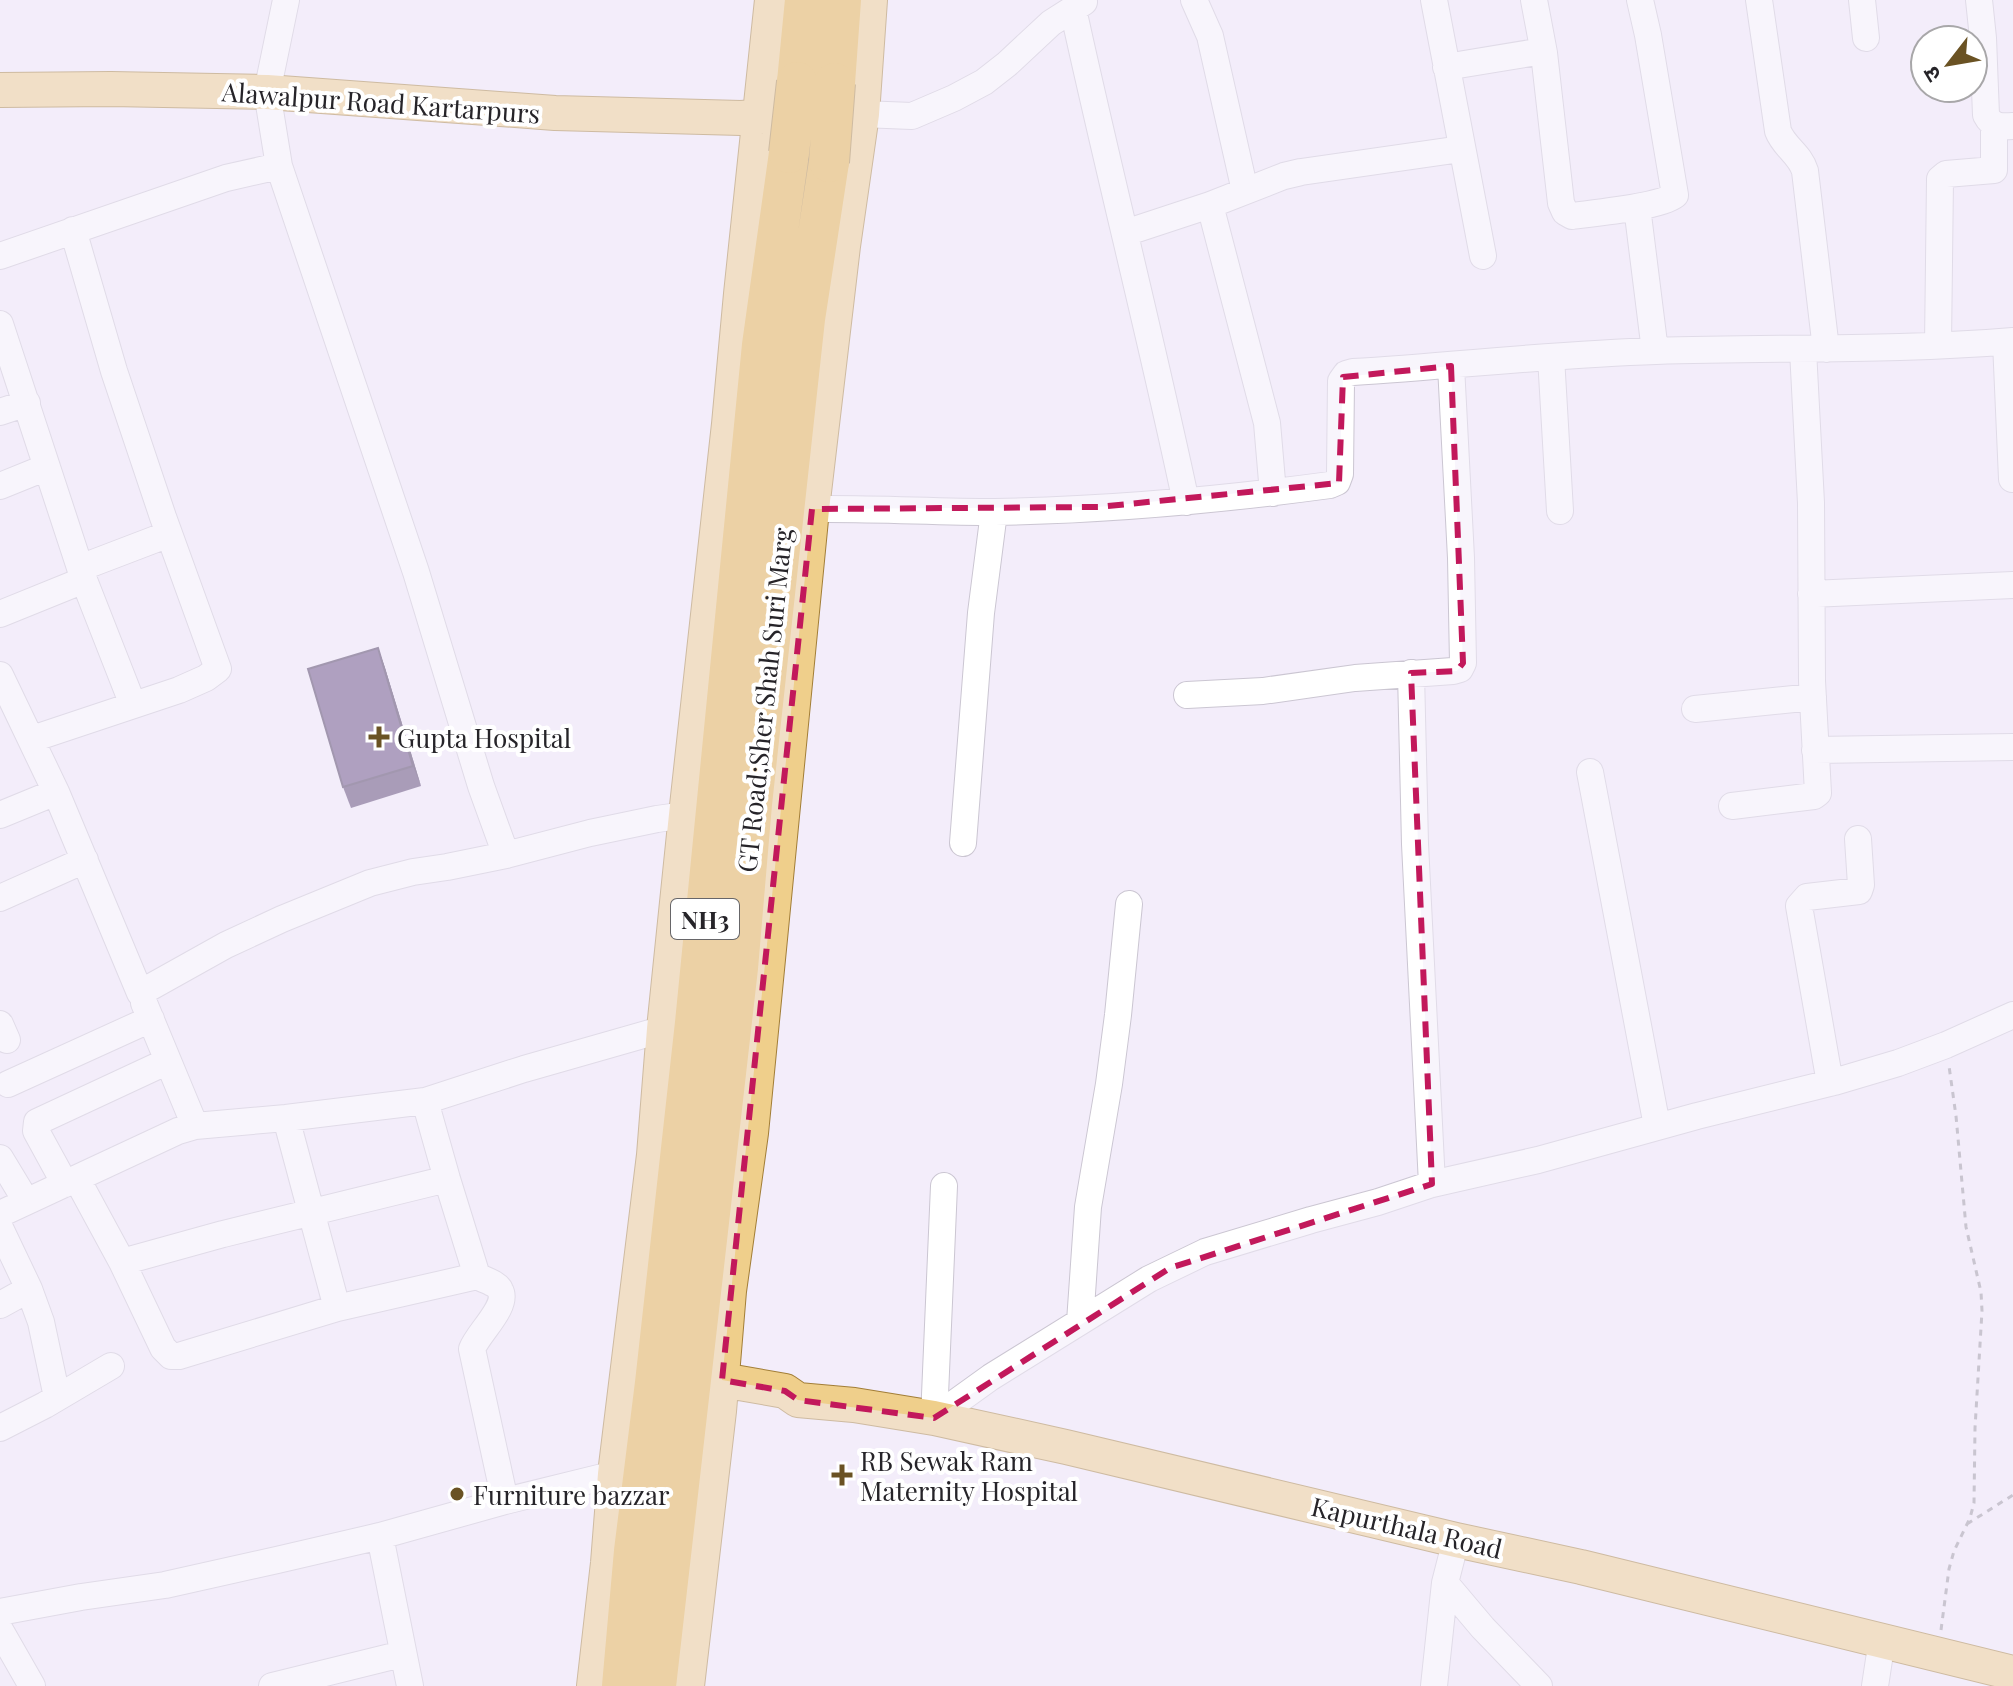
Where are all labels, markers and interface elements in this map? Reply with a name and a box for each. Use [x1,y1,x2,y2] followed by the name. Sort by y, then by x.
[1909,24,1989,104] north arrow
[1914,61,1947,88] text: उ
[220,73,541,131] street label: Alawalpur Road Kartarpurs
[728,526,800,874] street label: GT Road;Sher Shah Suri Marg
[397,720,571,755] place label: Gupta Hospital
[368,726,390,748] marker: Gupta Hospital
[671,899,739,939] road number: NH3
[860,1443,1078,1508] place label: RB Sewak Ram Maternity Hospital
[831,1464,853,1486] marker: RB Sewak Ram Maternity Hospital
[473,1477,670,1512] place label: Furniture bazzar
[448,1485,466,1503] marker: Furniture bazzar
[1308,1488,1506,1566] street label: Kapurthala Road

